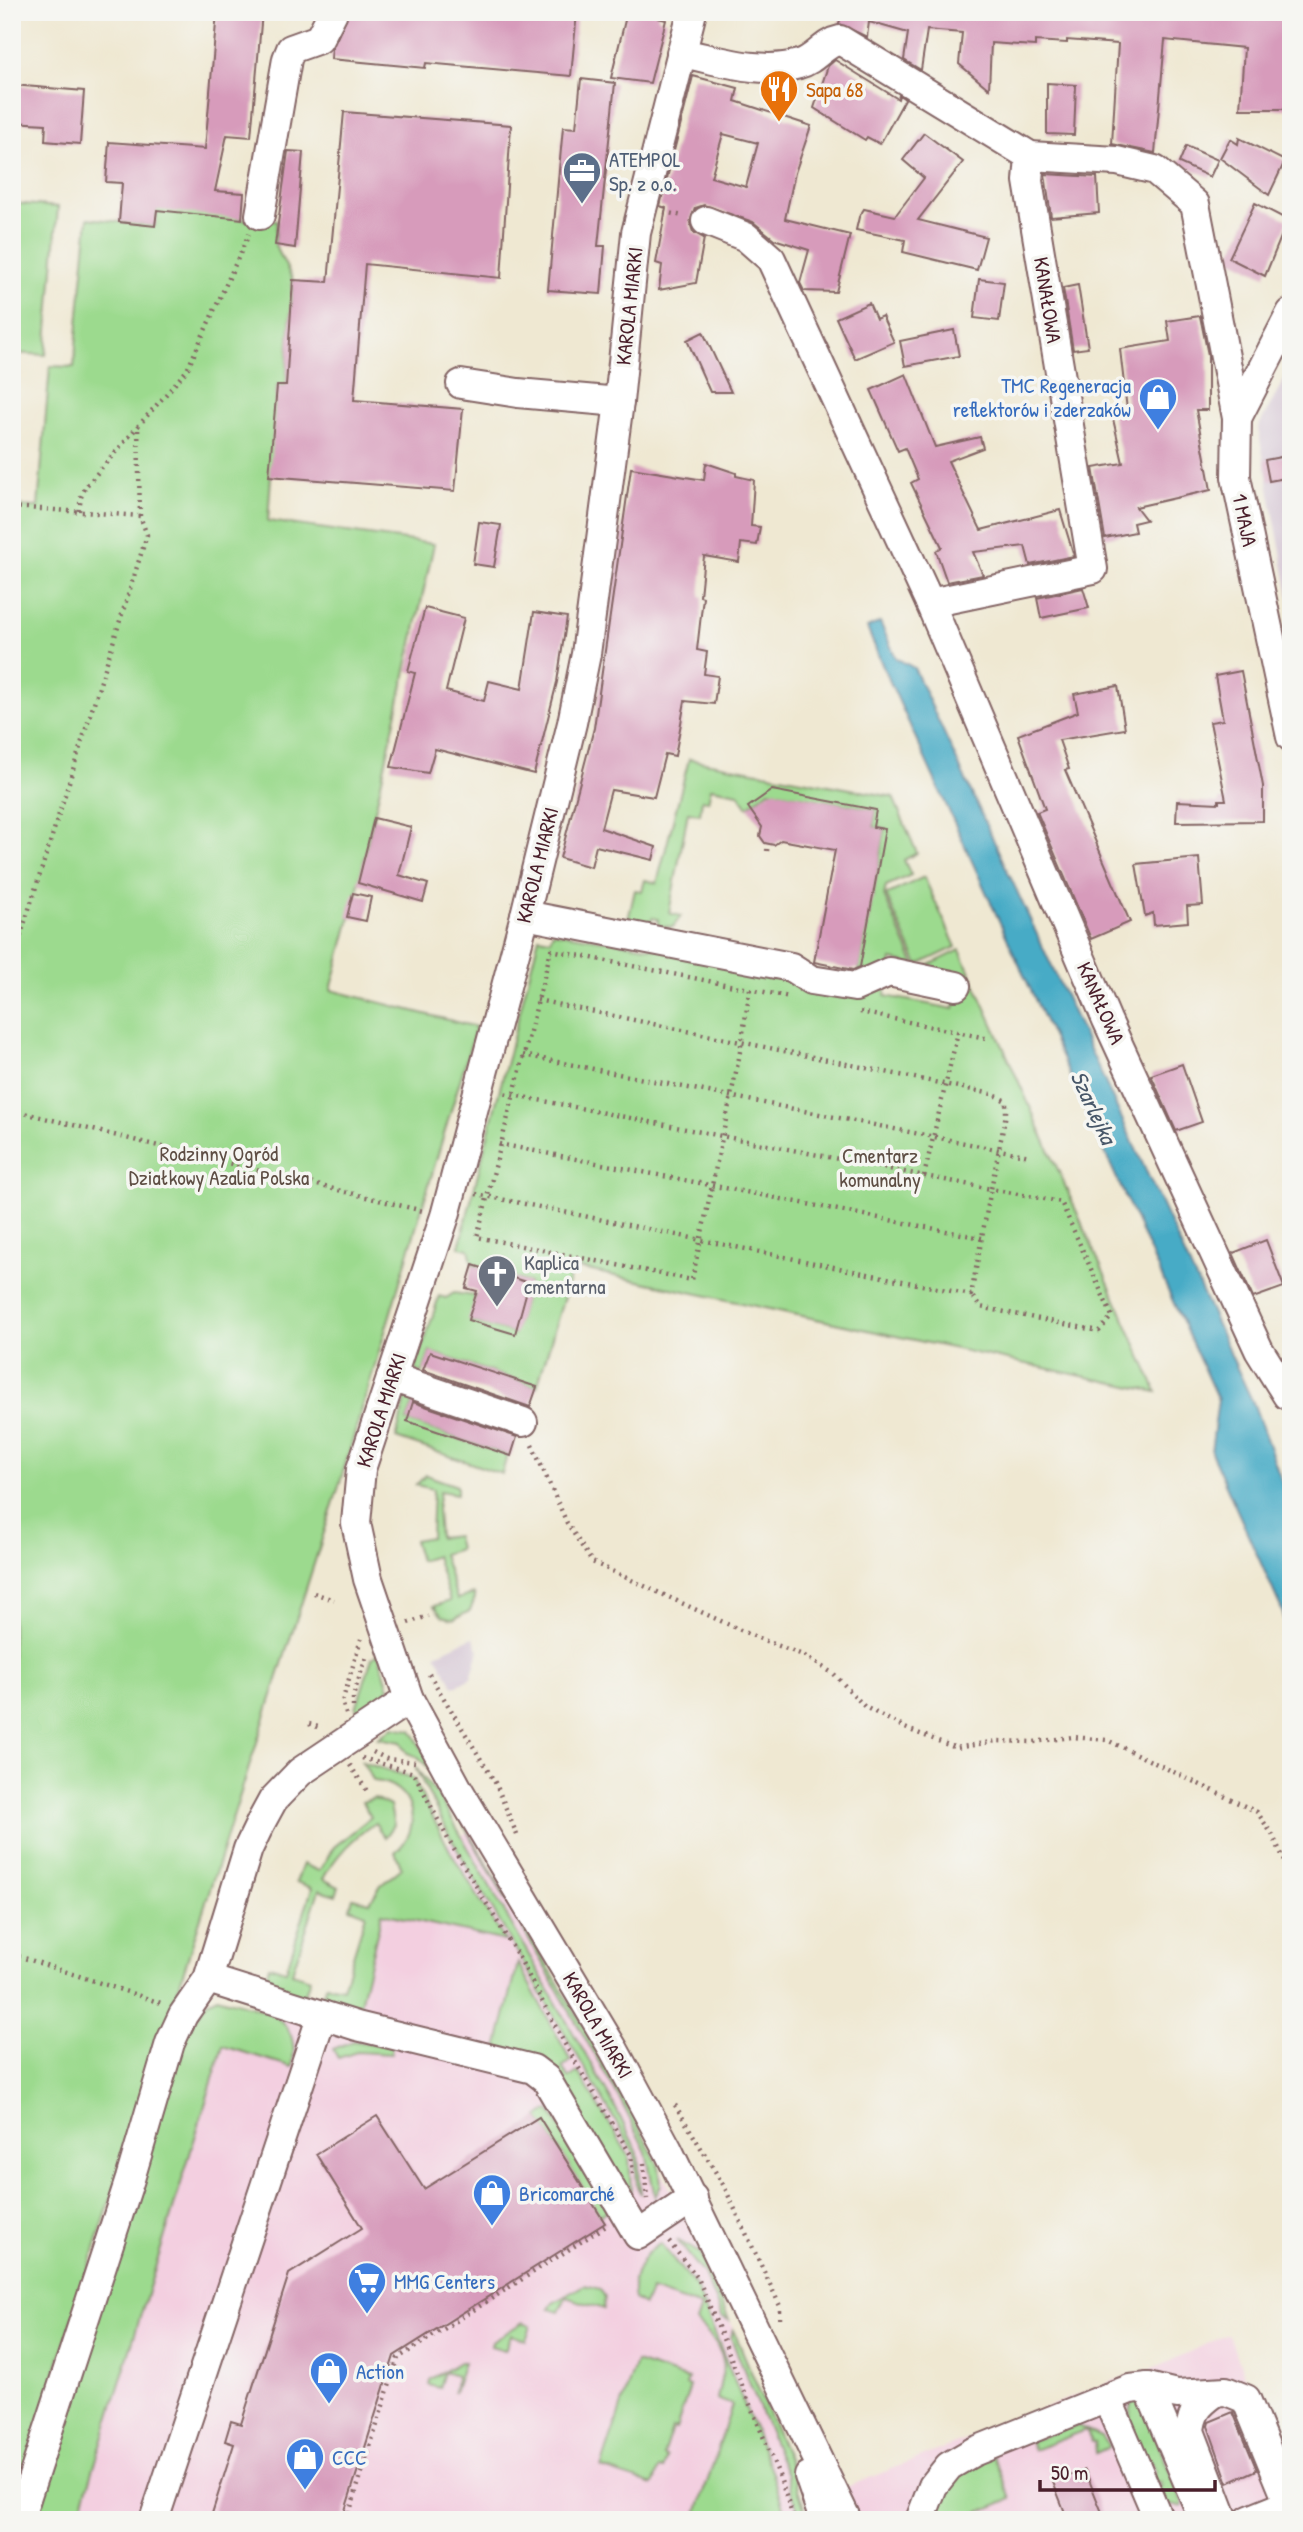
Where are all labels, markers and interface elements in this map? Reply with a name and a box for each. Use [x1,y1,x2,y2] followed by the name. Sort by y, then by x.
[758,68,800,123] restaurant icon: Sapa 68
[806,75,863,104] place label: Sapa 68
[609,145,681,198] place label: ATEMPOL Sp. z o.o.
[561,150,603,205] office icon: ATEMPOL Sp. z o.o.
[608,246,650,366] street label: KAROLA MIARKI
[1027,255,1069,345] street label: KANAŁOWA
[953,371,1131,424] place label: TMC Regeneracja reflektorów i zderzaków
[1137,376,1179,431] shop icon: TMC Regeneracja reflektorów i zderzaków
[1225,491,1265,549] street label: 1 MAJA
[509,804,565,926] street label: KAROLA MIARKI
[1070,957,1132,1049] street label: KANAŁOWA
[1064,1065,1125,1150] water label: Szarlejka
[129,1139,309,1192] park label: Rodzinny Ogród Działkowy Azalia Polska
[839,1141,921,1194] park label: Cmentarz komunalny
[524,1248,606,1301] place label: Kaplica cmentarna
[476,1253,518,1308] church icon: Kaplica cmentarna
[349,1349,413,1471] street label: KAROLA MIARKI
[556,1966,640,2084] street label: KAROLA MIARKI
[471,2172,513,2227] shop icon: Bricomarché
[519,2179,615,2208] place label: Bricomarché
[346,2260,388,2315] supermarket icon: MMG Centers
[394,2267,495,2296] place label: MMG Centers
[308,2350,350,2405] shop icon: Action
[356,2357,404,2386] place label: Action
[284,2436,326,2491] shop icon: CCC
[332,2443,367,2472] place label: CCC
[1040,2448,1216,2492] scale bar
[1051,2458,1088,2487] text: 50 m

